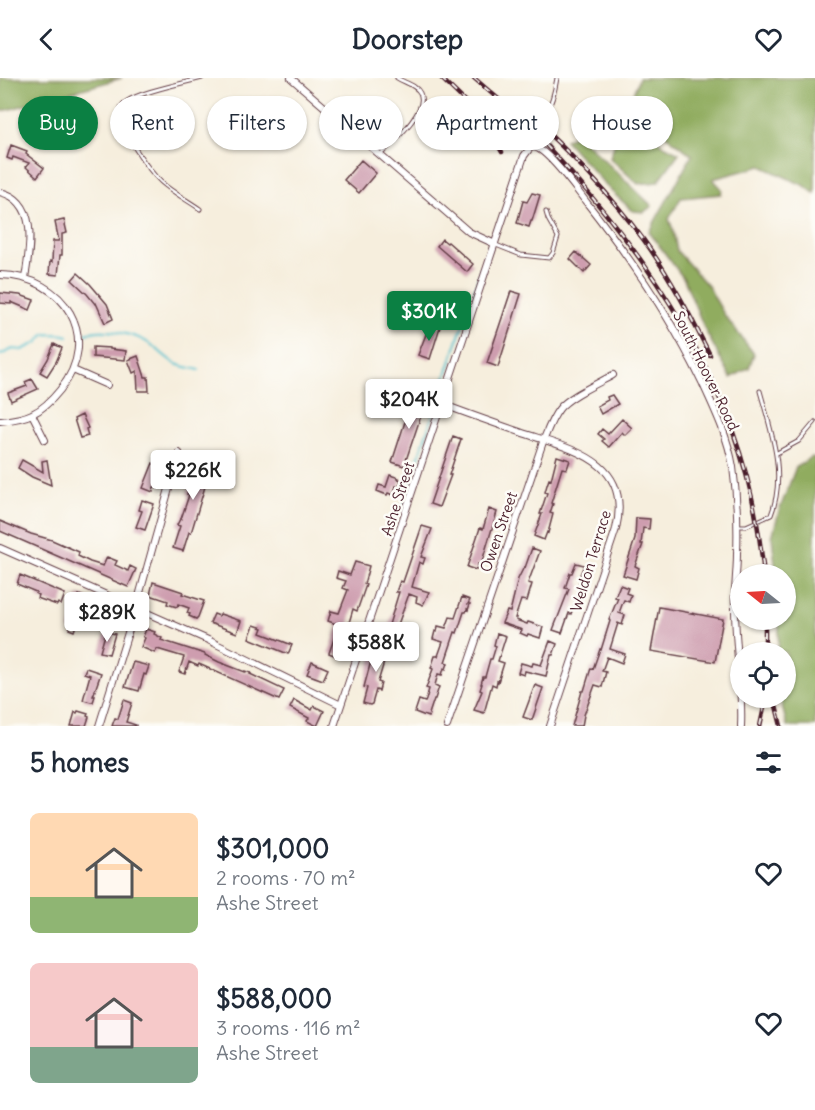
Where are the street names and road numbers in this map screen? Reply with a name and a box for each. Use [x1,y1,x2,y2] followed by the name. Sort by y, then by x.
[669,308,744,434] street label: South Hoover Road
[377,459,418,538] street label: Ashe Street
[476,489,521,575] street label: Owen Street
[566,508,615,614] street label: Weldon Terrace

